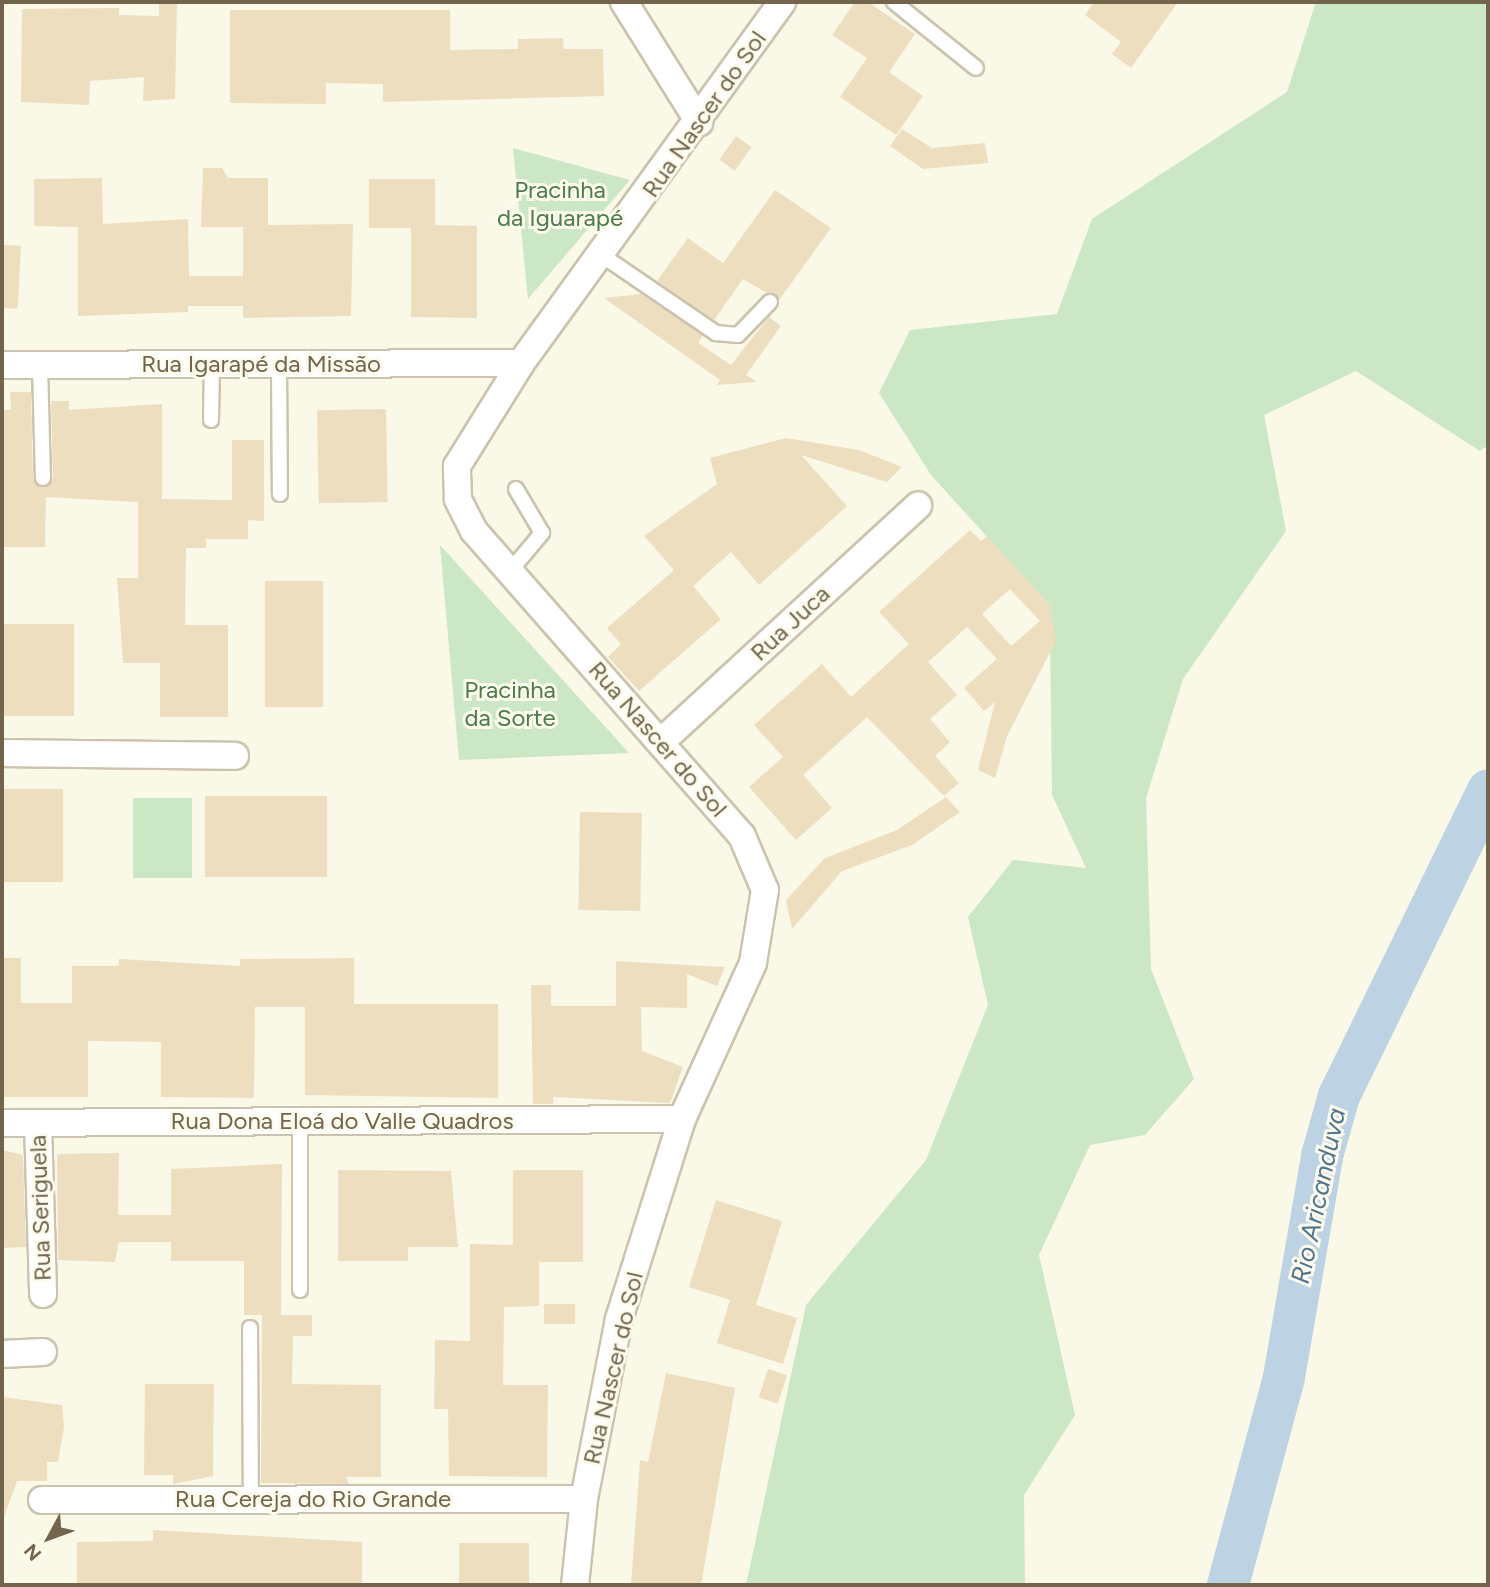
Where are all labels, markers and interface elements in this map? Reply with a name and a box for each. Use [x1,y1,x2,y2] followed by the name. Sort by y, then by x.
[636,25,772,203] street label: Rua Nascer do Sol
[497,176,623,232] park label: Pracinha da Iguarapé
[141,350,381,378] street label: Rua Igarapé da Missão
[745,579,835,667] street label: Rua Juca
[583,655,733,823] street label: Rua Nascer do Sol
[464,676,556,732] park label: Pracinha da Sorte
[1285,1105,1353,1287] water label: Rio Aricanduva
[170,1107,514,1135] street label: Rua Dona Eloá do Valle Quadros
[23,1134,57,1282] street label: Rua Seriguela
[577,1269,649,1467] street label: Rua Nascer do Sol
[175,1485,451,1513] street label: Rua Cereja do Rio Grande
[14,1503,84,1573] north arrow
[19,1539,46,1565] text: N

